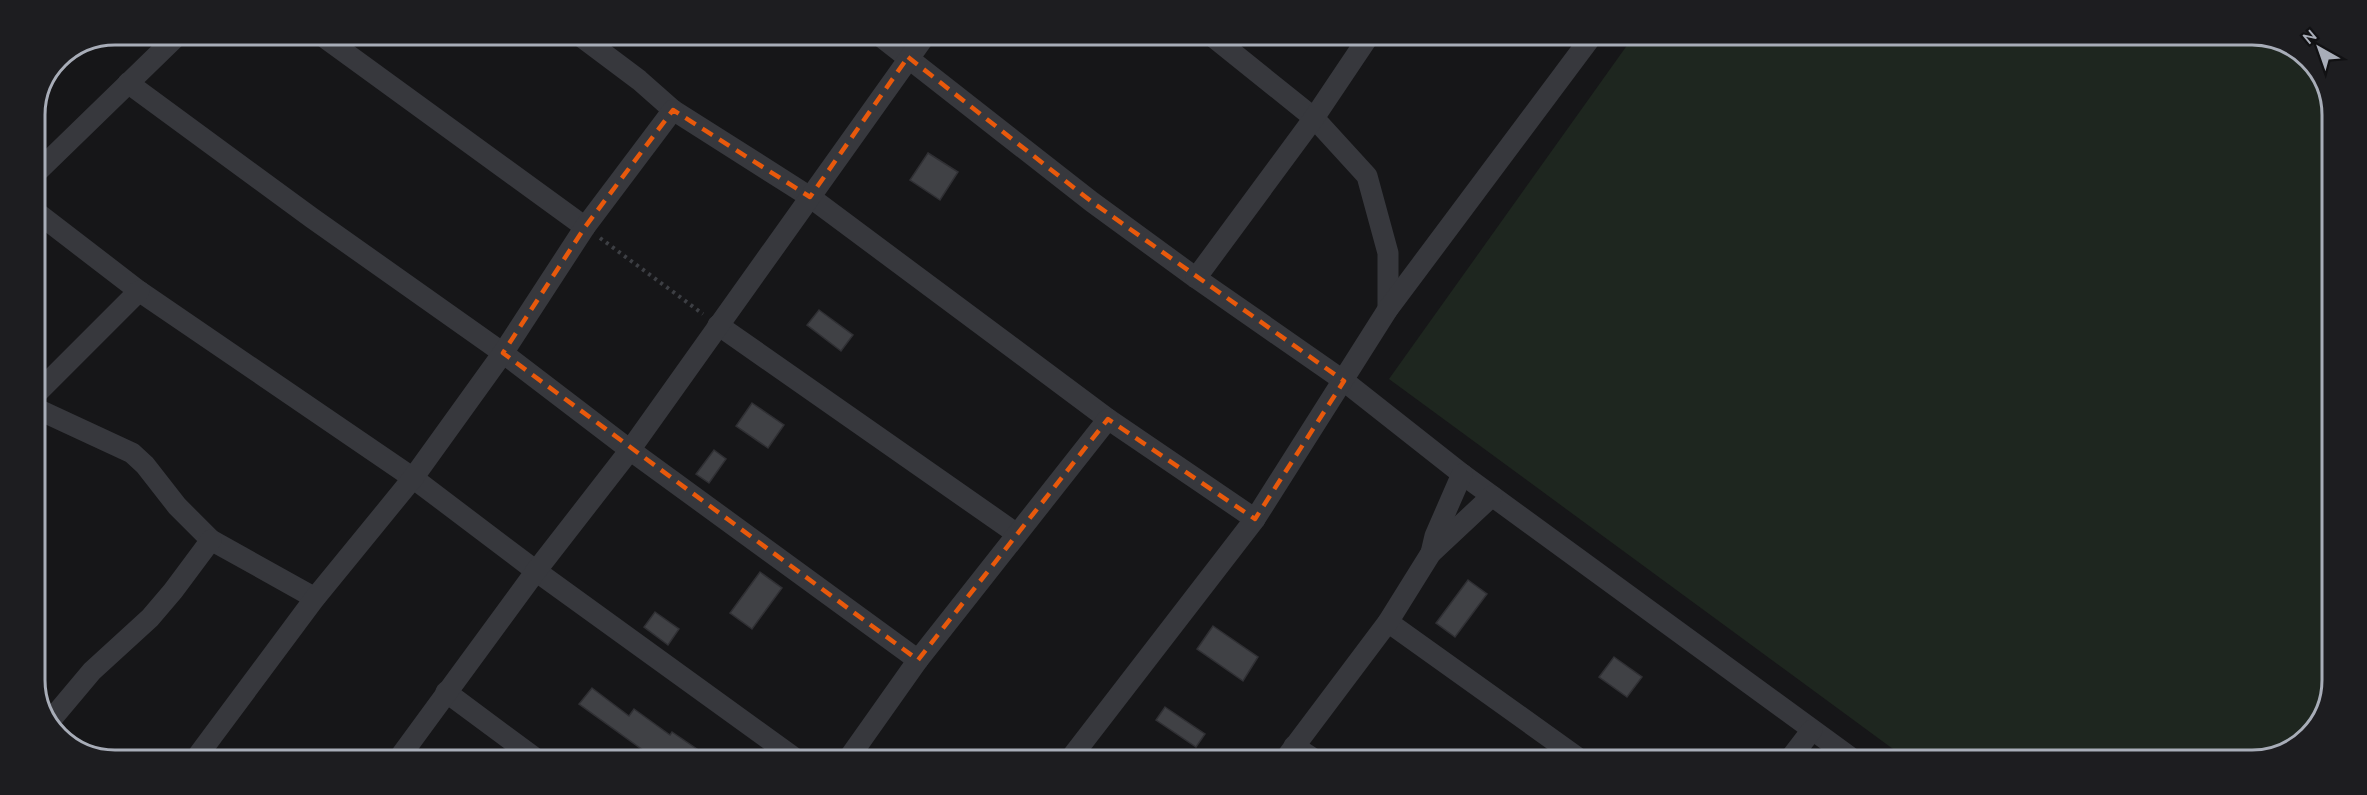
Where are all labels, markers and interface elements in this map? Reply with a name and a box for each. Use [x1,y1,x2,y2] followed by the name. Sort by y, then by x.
[2289,18,2349,78] north arrow
[2298,25,2322,50] text: N

